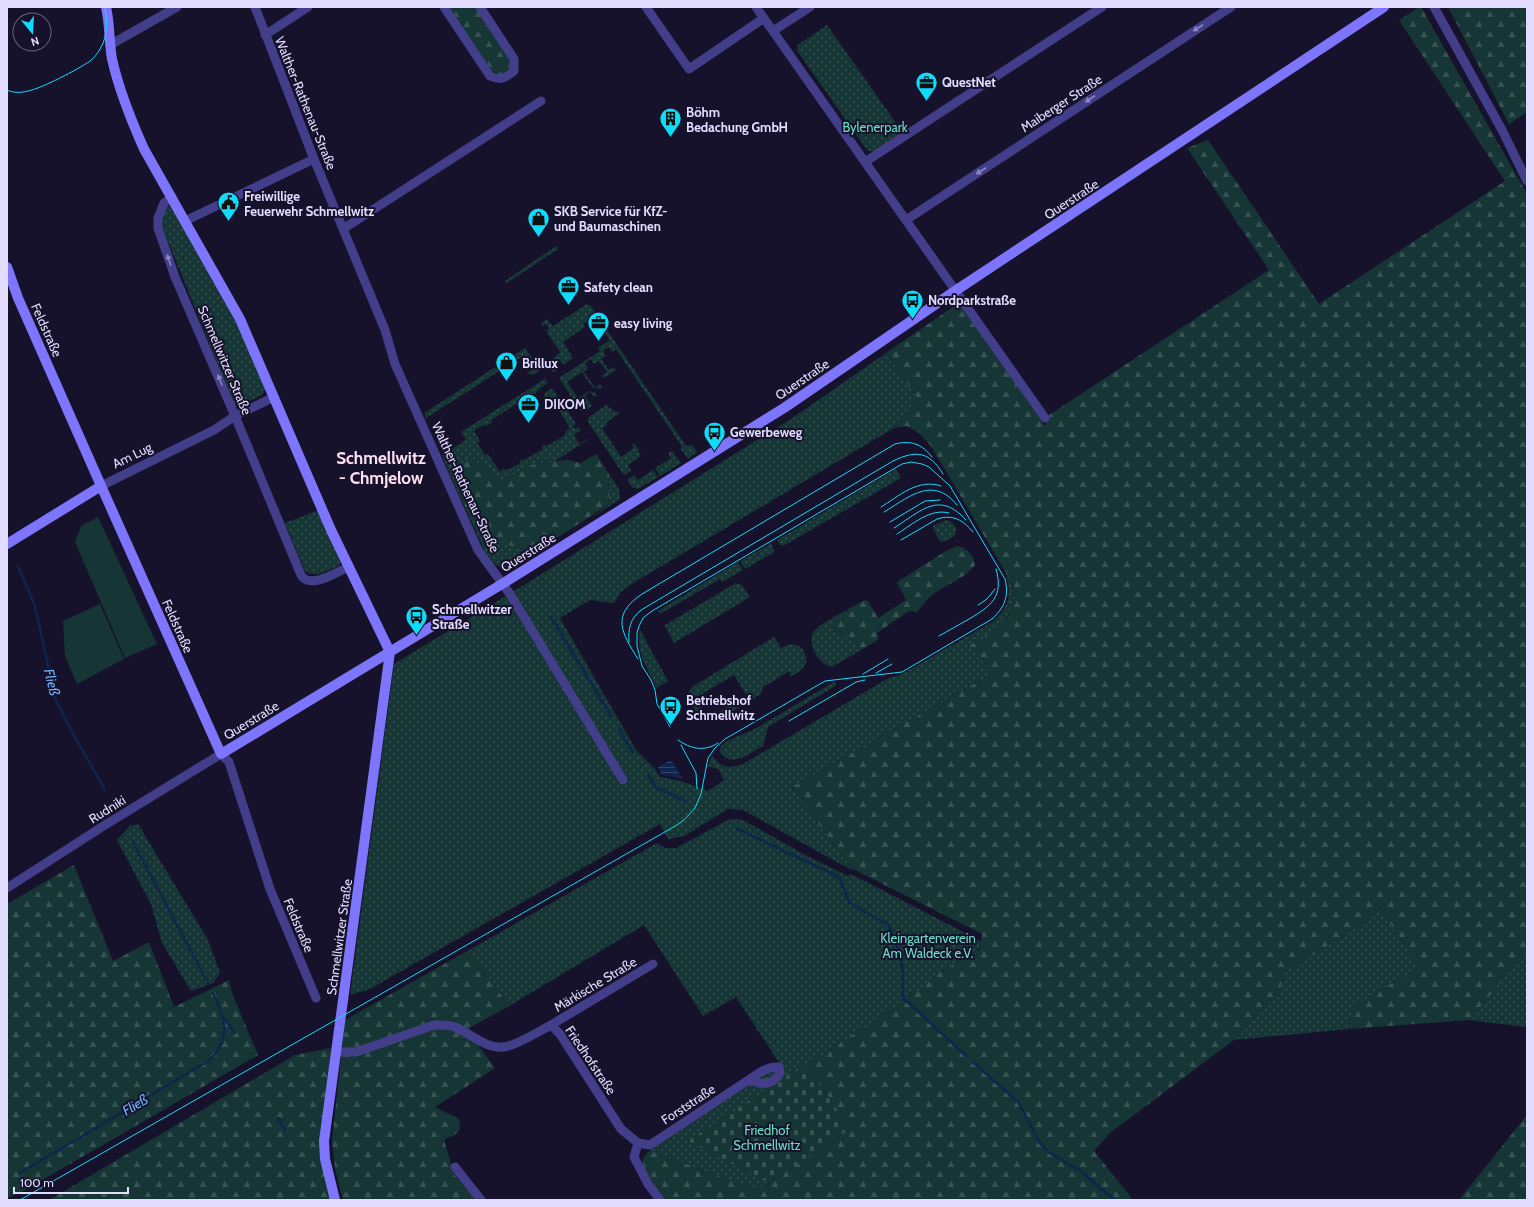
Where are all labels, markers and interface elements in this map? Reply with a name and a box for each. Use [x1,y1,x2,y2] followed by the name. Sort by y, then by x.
[12,12,52,52] north arrow
[1193,24,1204,32] one-way arrow
[29,34,41,49] text: N
[272,34,340,172] street label: Walther-Rathenau-Straße
[913,69,939,102] office icon: QuestNet
[1017,71,1105,135] street label: Maiberger Straße
[942,74,996,90] place label: QuestNet
[1084,96,1096,103] one-way arrow
[686,104,788,135] place label: Böhm Bedachung GmbH
[658,106,684,139] building icon: Böhm Bedachung GmbH
[842,119,908,135] park label: Bylenerpark
[976,167,986,175] one-way arrow
[1041,175,1101,222] street label: Querstraße
[244,188,374,219] place label: Freiwillige Feuerwehr Schmellwitz
[215,190,241,223] public building icon: Freiwillige Feuerwehr Schmellwitz
[554,203,668,234] place label: SKB Service für KfZ- und Baumaschinen
[525,205,551,238] shop icon: SKB Service für KfZ- und Baumaschinen
[166,254,172,266] one-way arrow
[555,274,581,307] office icon: Safety clean
[584,279,653,295] place label: Safety clean
[900,287,926,320] bus stop icon: Nordparkstraße
[928,292,1016,308] place label: Nordparkstraße
[28,301,66,360] street label: Feldstraße
[195,303,255,417] street label: Schmellwitzer Straße
[586,310,612,343] office icon: easy living
[614,315,673,331] place label: easy living
[493,350,519,383] shop icon: Brillux
[522,355,558,371] place label: Brillux
[772,355,832,403] street label: Querstraße
[217,374,223,385] one-way arrow
[515,391,541,424] office icon: DIKOM
[544,396,586,412] place label: DIKOM
[429,419,503,555] street label: Walther-Rathenau-Straße
[701,419,727,452] bus stop icon: Gewerbeweg
[730,424,803,440] place label: Gewerbeweg
[110,438,155,471] street label: Am Lug
[336,448,426,488] district label: Schmellwitz - Chmjelow
[498,529,559,575] street label: Querstraße
[159,597,197,656] street label: Feldstraße
[432,601,512,632] place label: Schmellwitzer Straße
[403,603,429,636] bus stop icon: Schmellwitzer Straße
[40,667,64,698] water label: Fließ
[686,692,755,723] place label: Betriebshof Schmellwitz
[657,694,683,727] bus stop icon: Betriebshof Schmellwitz
[220,697,282,743] street label: Querstraße
[86,792,128,826] street label: Rudniki
[323,878,355,996] street label: Schmellwitzer Straße
[280,896,318,955] street label: Feldstraße
[880,930,976,961] park label: Kleingartenverein Am Waldeck e.V.
[551,953,639,1015] street label: Märkische Straße
[562,1023,620,1098] street label: Friedhofstraße
[658,1080,718,1127] street label: Forststraße
[119,1090,152,1120] water label: Fließ
[733,1122,801,1153] park label: Friedhof Schmellwitz
[14,1169,128,1195] scale bar
[20,1175,54,1190] text: 100 m

